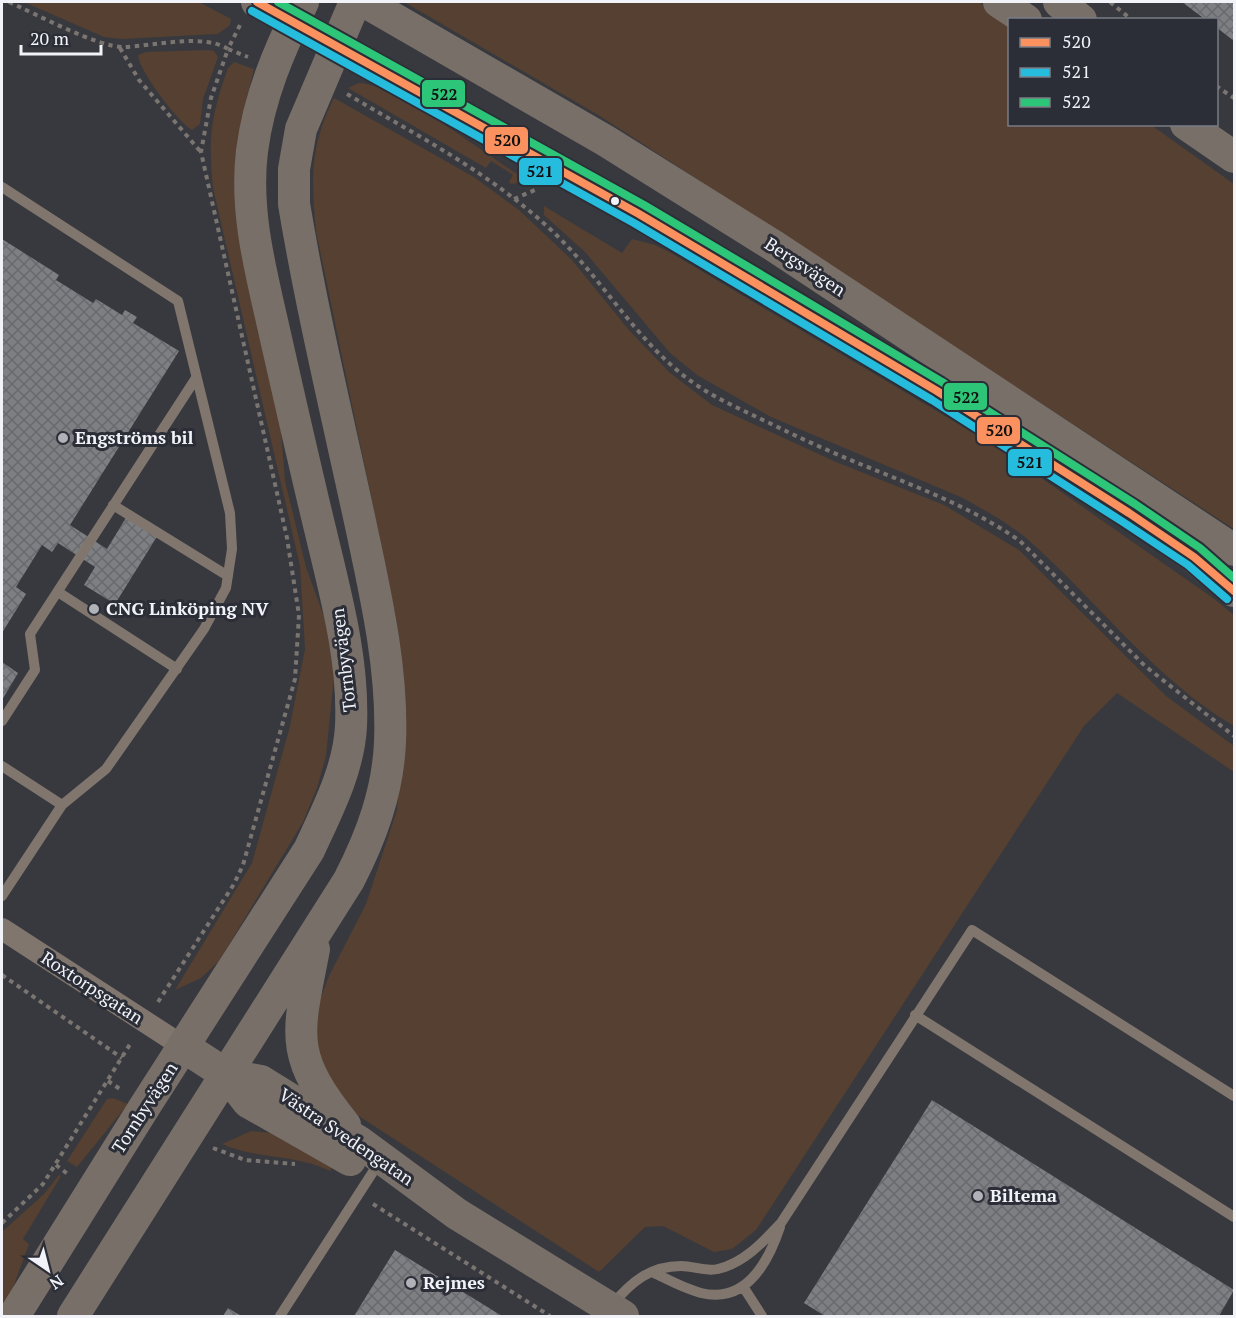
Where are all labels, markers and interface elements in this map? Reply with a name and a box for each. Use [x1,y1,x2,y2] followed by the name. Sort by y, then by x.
[21,18,100,56] scale bar
[1008,18,1218,126] legend
[30,26,70,50] text: 20 m
[1062,29,1091,53] text: 520
[1062,59,1091,83] text: 521
[421,79,466,108] line badge: 522
[430,83,458,105] text: 522
[1062,89,1091,113] text: 522
[484,126,529,155] line badge: 520
[493,129,521,151] text: 520
[518,157,563,186] line badge: 521
[526,160,554,182] text: 521
[609,195,621,207] unlabelled marker
[761,231,851,301] street label: Bergsvägen
[943,382,988,411] line badge: 522
[952,386,980,408] text: 522
[976,416,1021,445] line badge: 520
[985,419,1013,441] text: 520
[75,425,194,449] place label: Engströms bil
[56,431,70,445] marker: Engströms bil
[1007,448,1053,477] line badge: 521
[1016,451,1044,473] text: 521
[106,596,269,620] place label: CNG Linköping NV
[87,602,101,616] marker: CNG Linköping NV
[325,607,361,713] street label: Tornbyvägen
[37,945,148,1029] street label: Roxtorpsgatan
[106,1057,183,1158] street label: Tornbyvägen
[274,1082,419,1190] street label: Västra Svedengatan
[990,1183,1057,1207] place label: Biltema
[971,1189,985,1203] marker: Biltema
[18,1240,78,1300] north arrow
[45,1270,68,1295] text: N
[423,1270,485,1294] place label: Rejmes
[404,1276,418,1290] marker: Rejmes

